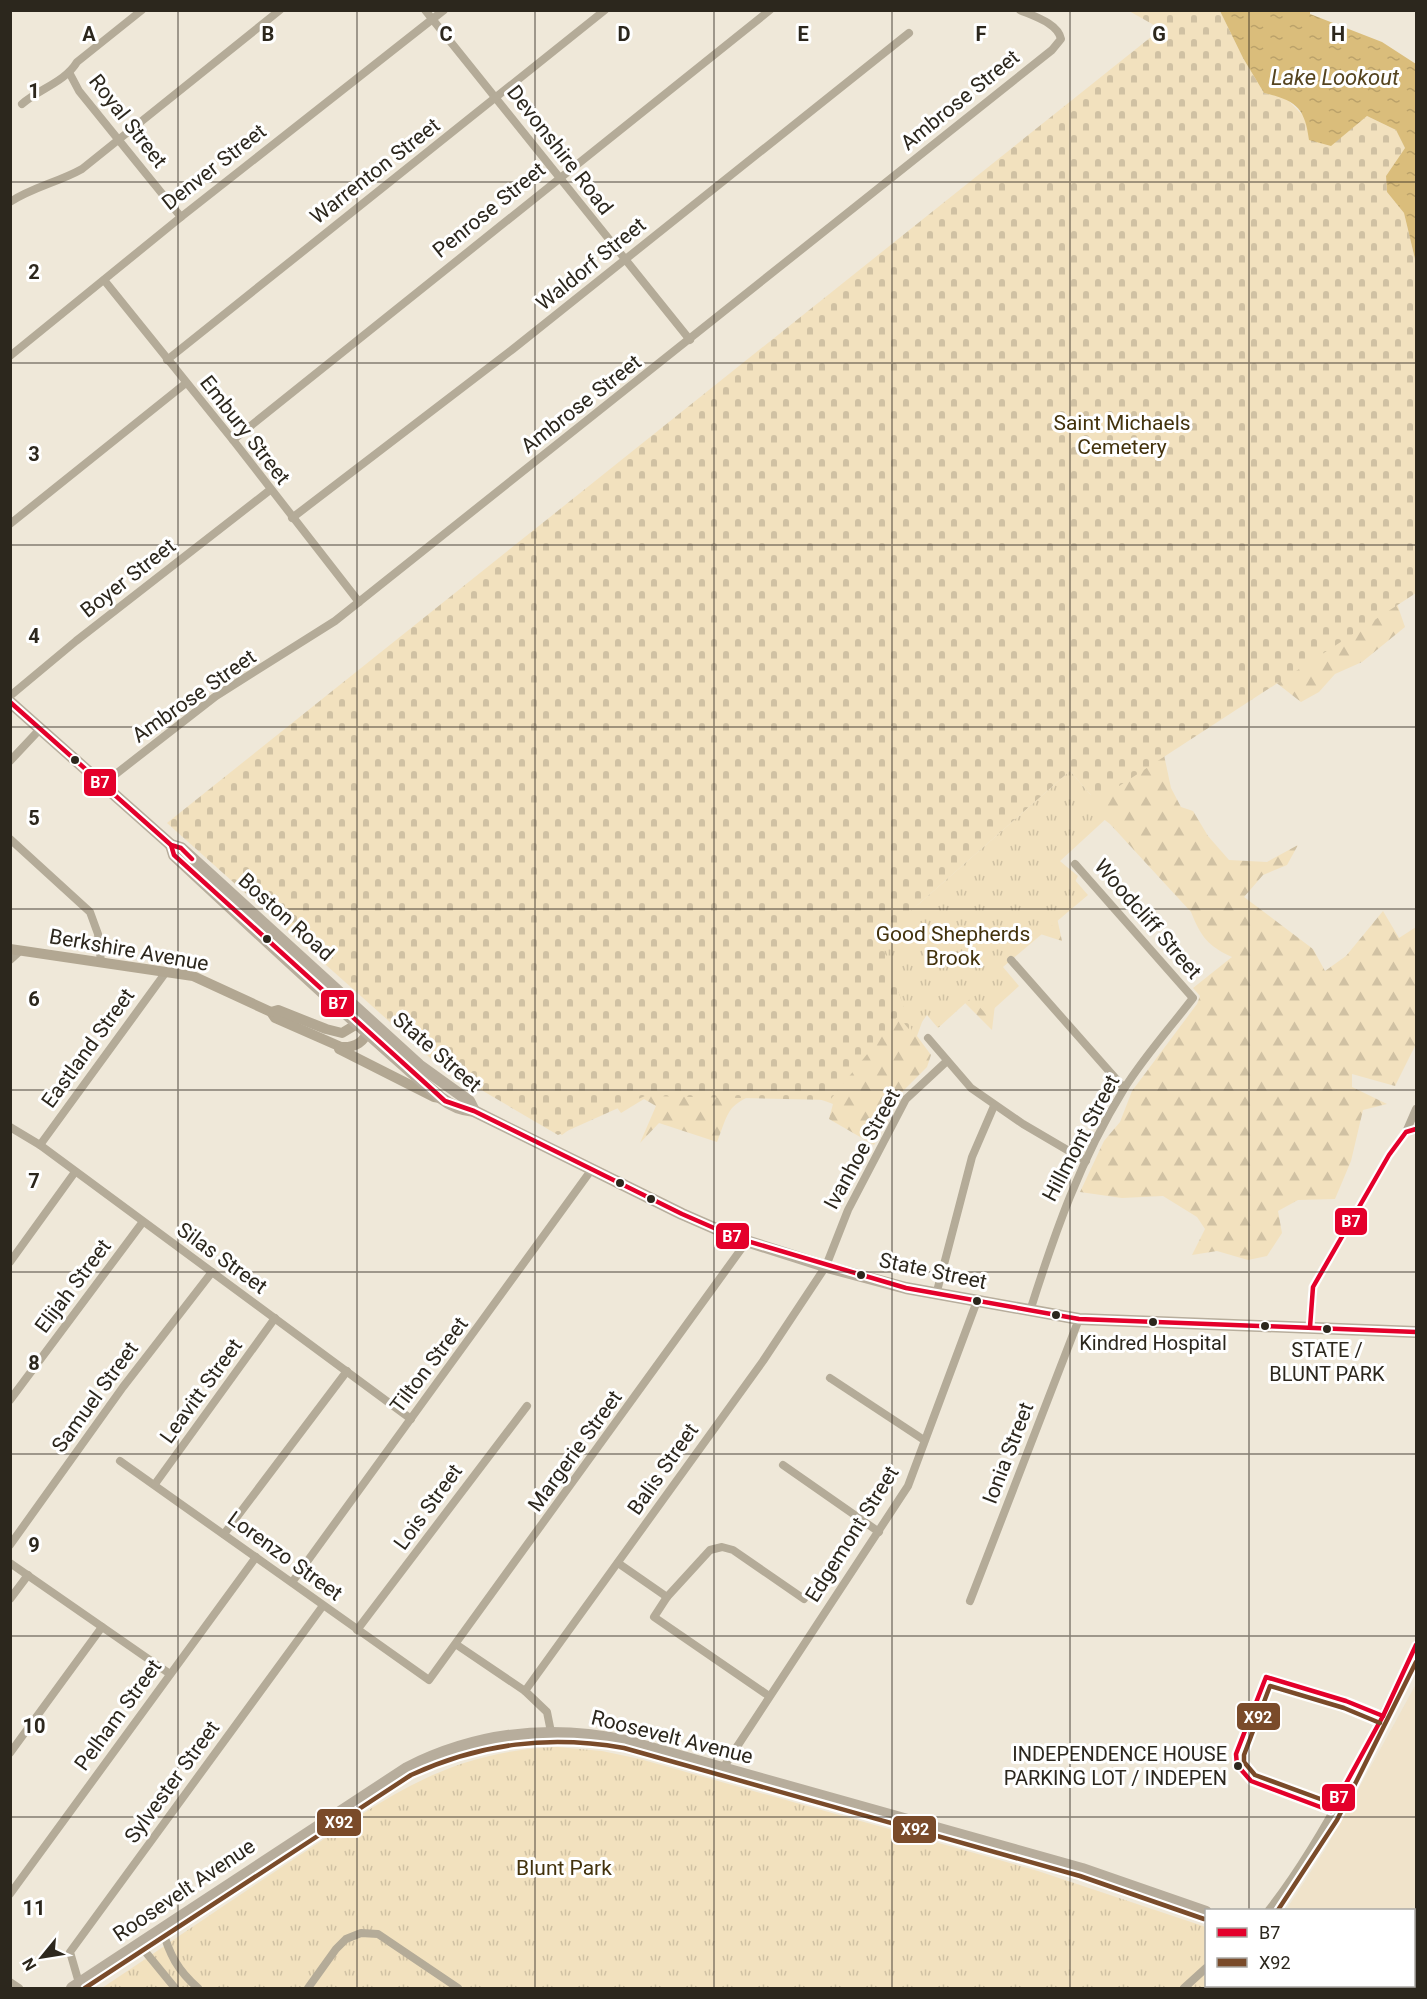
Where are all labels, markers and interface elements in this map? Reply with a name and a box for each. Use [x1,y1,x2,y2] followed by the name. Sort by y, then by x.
[82,22,96,46] text: A
[262,22,274,46] text: B
[439,22,453,46] text: C
[618,22,631,46] text: D
[797,22,809,46] text: E
[976,22,987,46] text: F
[1152,22,1166,46] text: G
[1331,22,1345,46] text: H
[896,45,1024,155] street label: Ambrose Street
[1271,65,1400,90] water label: Lake Lookout
[84,70,172,172] street label: Royal Street
[28,79,40,103] text: 1
[502,81,618,219] street label: Devonshire Road
[306,113,444,229] street label: Warrenton Street
[157,119,271,215] street label: Denver Street
[428,157,550,263] street label: Penrose Street
[531,212,651,315] street label: Waldorf Street
[28,260,40,284] text: 2
[516,350,646,458] street label: Ambrose Street
[195,371,295,489] street label: Embury Street
[1053,411,1191,459] park label: Saint Michaels Cemetery
[28,442,40,466] text: 3
[76,534,180,622] street label: Boyer Street
[28,624,40,648] text: 4
[128,644,261,748] street label: Ambrose Street
[69,754,81,766] unlabelled marker
[83,768,117,797] line badge: B7
[90,773,110,792] text: B7
[28,806,40,830] text: 5
[1090,854,1207,984] street label: Woodcliff Street
[234,868,338,966] street label: Boston Road
[876,922,1030,970] park label: Good Shepherds Brook
[47,924,211,976] street label: Berkshire Avenue
[261,933,273,945] unlabelled marker
[37,984,139,1112] street label: Eastland Street
[28,987,40,1011] text: 6
[320,989,355,1018] line badge: B7
[328,994,348,1013] text: B7
[388,1007,486,1097] street label: State Street
[1038,1071,1124,1205] street label: Hillmont Street
[819,1084,905,1213] street label: Ivanhoe Street
[28,1169,40,1193] text: 7
[614,1177,626,1189] unlabelled marker
[645,1193,657,1205] unlabelled marker
[1334,1207,1368,1236] line badge: B7
[1341,1212,1361,1231] text: B7
[172,1217,272,1299] street label: Silas Street
[715,1222,750,1250] line badge: B7
[722,1227,742,1246] text: B7
[30,1234,116,1337] street label: Elijah Street
[877,1248,989,1294] street label: State Street
[855,1269,867,1281] unlabelled marker
[971,1295,983,1307] unlabelled marker
[1050,1309,1062,1321] unlabelled marker
[385,1312,473,1418] street label: Tilton Street
[1147,1316,1159,1328] marker: Kindred Hospital
[1259,1320,1271,1332] unlabelled marker
[1321,1323,1333,1335] marker: STATE / BLUNT PARK
[1079,1331,1227,1355] place label: Kindred Hospital
[155,1334,247,1448] street label: Leavitt Street
[47,1337,143,1457] street label: Samuel Street
[1269,1338,1385,1386] place label: STATE / BLUNT PARK
[28,1351,40,1375] text: 8
[523,1386,627,1516] street label: Margerie Street
[978,1399,1038,1507] street label: Ionia Street
[623,1419,703,1519] street label: Balis Street
[389,1459,467,1554] street label: Lois Street
[800,1461,904,1607] street label: Edgemont Street
[223,1506,347,1606] street label: Lorenzo Street
[28,1533,40,1557] text: 9
[70,1655,166,1775] street label: Pelham Street
[1236,1702,1281,1731] line badge: X92
[589,1705,755,1769] street label: Roosevelt Avenue
[1244,1708,1272,1727] text: X92
[23,1714,45,1738] text: 10
[120,1716,224,1848] street label: Sylvester Street
[1004,1742,1227,1790] place label: INDEPENDENCE HOUSE PARKING LOT / INDEPEN
[1232,1760,1244,1772] marker: INDEPENDENCE HOUSE PARKING LOT / INDEPEN
[1321,1783,1356,1812] line badge: B7
[1329,1788,1349,1807] text: B7
[316,1808,362,1837] line badge: X92
[325,1813,353,1832] text: X92
[892,1815,937,1844] line badge: X92
[901,1820,929,1839] text: X92
[109,1834,259,1946] street label: Roosevelt Avenue
[516,1856,612,1880] park label: Blunt Park
[23,1896,45,1920] text: 11
[1205,1909,1415,1987] legend
[1259,1922,1280,1943] text: B7
[12,1927,72,1987] north arrow
[1259,1952,1291,1973] text: X92
[18,1955,40,1974] text: N

